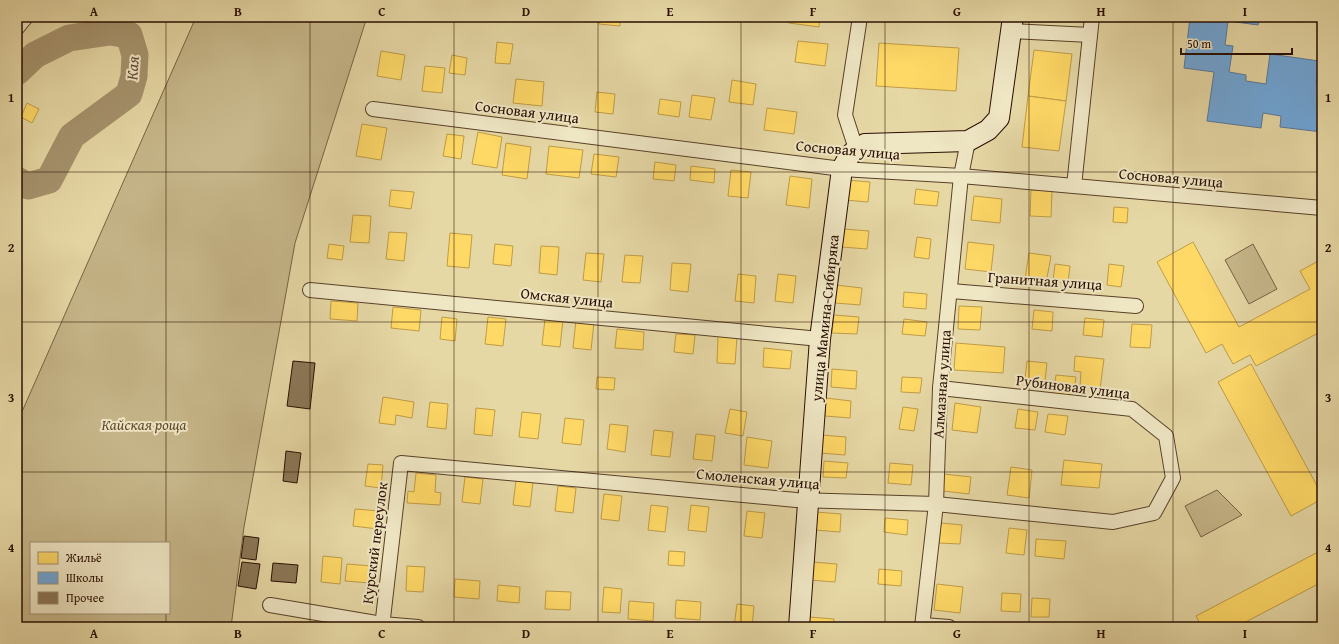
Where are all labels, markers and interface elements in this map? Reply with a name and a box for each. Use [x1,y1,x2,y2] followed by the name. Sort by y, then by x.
[90,2,99,21] text: A
[234,2,242,21] text: B
[378,2,386,21] text: C
[522,2,530,21] text: D
[667,2,674,21] text: E
[810,2,817,21] text: F
[953,2,961,21] text: G
[1096,2,1106,21] text: H
[1243,2,1247,21] text: I
[1181,30,1292,56] scale bar
[1187,35,1211,52] text: 50 m
[119,55,145,81] water label: Кая
[8,88,14,107] text: 1
[1325,88,1331,107] text: 1
[474,95,581,128] street label: Сосновая улица
[795,134,902,165] street label: Сосновая улица
[1118,162,1225,193] street label: Сосновая улица
[805,233,844,403] street label: улица Мамина-Сибиряка
[8,238,15,257] text: 2
[1325,238,1332,257] text: 2
[987,266,1104,295] street label: Гранитная улица
[520,282,615,313] street label: Омская улица
[927,328,956,439] street label: Алмазная улица
[1015,369,1132,404] street label: Рубиновая улица
[8,388,14,407] text: 3
[1325,388,1331,407] text: 3
[102,414,187,435] park label: Кайская роща
[696,463,821,494] street label: Смоленская улица
[357,481,392,605] street label: Курский переулок
[8,538,15,557] text: 4
[1325,538,1332,557] text: 4
[30,542,170,614] legend
[65,549,102,566] text: Жильё
[66,569,104,586] text: Школы
[66,589,104,606] text: Прочее
[90,624,99,643] text: A
[234,624,242,643] text: B
[378,624,386,643] text: C
[522,624,530,643] text: D
[667,624,674,643] text: E
[810,624,817,643] text: F
[953,624,961,643] text: G
[1096,624,1106,643] text: H
[1243,624,1247,643] text: I

